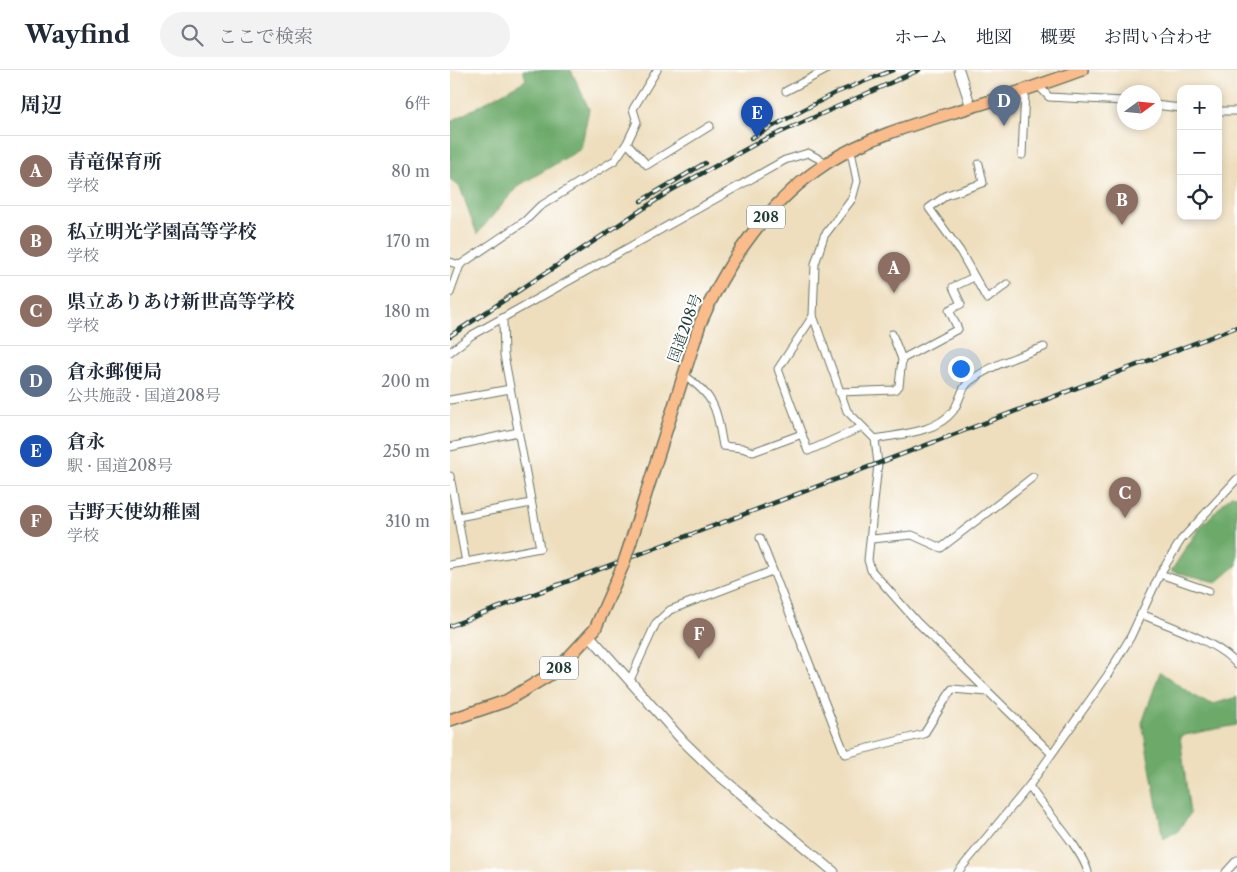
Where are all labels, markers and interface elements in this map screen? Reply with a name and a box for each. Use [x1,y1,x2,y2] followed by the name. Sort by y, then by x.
[160,12,510,57] search box
[25,20,130,49] text: Wayfind
[178,21,206,49] icon: search
[218,25,313,48] text: ここで検索
[894,26,948,48] text: ホーム
[976,26,1012,48] text: 地図
[1040,26,1076,48] text: 概要
[1104,26,1212,48] text: お問い合わせ
[988,85,1020,126] pin: D
[1117,85,1162,130] north arrow
[1177,85,1222,220] map controls
[1177,85,1222,130] button: +
[20,92,62,117] text: 周辺
[405,93,430,113] text: 6件
[741,97,773,138] pin: E
[1177,130,1222,175] button: −
[67,150,162,173] text: 青竜保育所
[30,161,42,181] text: A
[391,161,430,181] text: 80 m
[67,175,99,195] text: 学校
[1177,175,1222,220] button: locate
[1106,184,1138,225] pin: B
[747,206,785,228] road number: 208
[67,220,257,243] text: 私立明光学園高等学校
[30,231,42,251] text: B
[386,231,430,251] text: 170 m
[67,245,99,265] text: 学校
[878,252,910,293] pin: A
[67,290,295,313] text: 県立ありあけ新世高等学校
[663,291,706,365] street label: 国道208号
[30,301,42,321] text: C
[384,301,430,321] text: 180 m
[67,315,99,335] text: 学校
[948,356,974,382] your location
[67,360,162,383] text: 倉永郵便局
[29,371,43,391] text: D
[381,371,430,391] text: 200 m
[67,385,221,405] text: 公共施設 · 国道208号
[67,430,105,453] text: 倉永
[30,441,42,461] text: E
[383,441,430,461] text: 250 m
[67,455,173,475] text: 駅 · 国道208号
[1109,477,1141,518] pin: C
[67,500,200,523] text: 吉野天使幼稚園
[31,511,41,531] text: F
[385,511,430,531] text: 310 m
[67,525,99,545] text: 学校
[683,618,715,659] pin: F
[540,656,578,680] road number: 208

